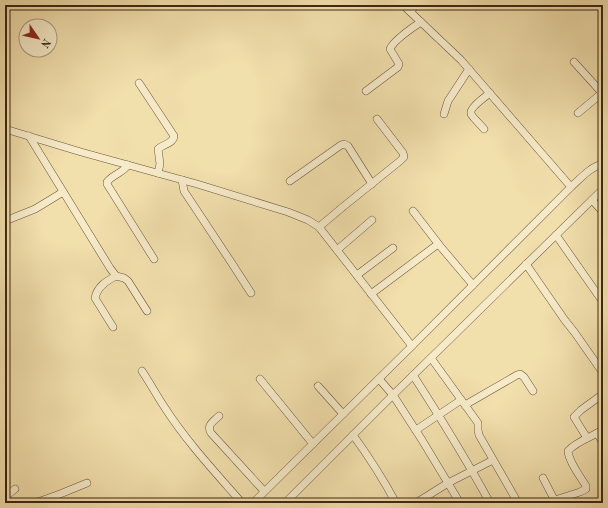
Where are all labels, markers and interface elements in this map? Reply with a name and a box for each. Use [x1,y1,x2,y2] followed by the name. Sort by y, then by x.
[18,18,58,58] north arrow
[38,36,52,50] text: N

